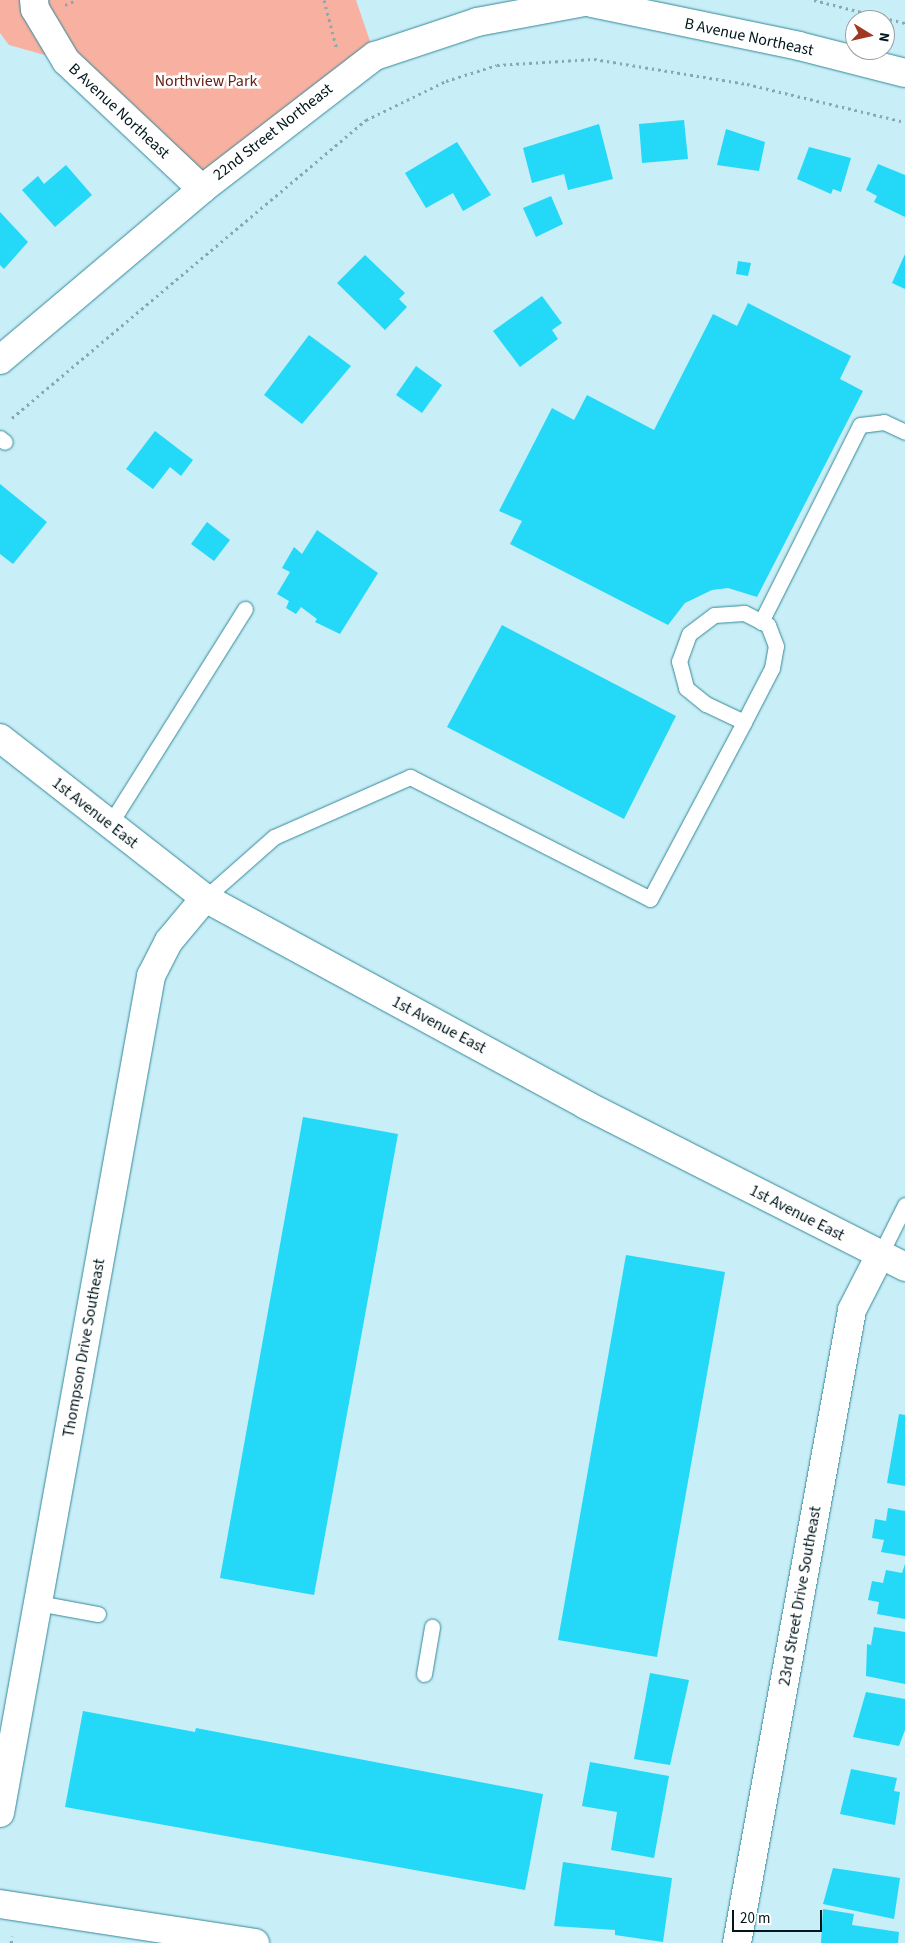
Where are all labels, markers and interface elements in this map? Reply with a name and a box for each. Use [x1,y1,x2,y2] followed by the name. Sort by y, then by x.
[845,10,895,60] north arrow
[683,14,815,60] street label: B Avenue Northeast
[873,31,894,43] text: N
[64,59,174,163] street label: B Avenue Northeast
[155,71,257,91] park label: Northview Park
[209,79,337,185] street label: 22nd Street Northeast
[48,773,142,853] street label: 1st Avenue East
[389,992,489,1058] street label: 1st Avenue East
[746,1181,848,1245] street label: 1st Avenue East
[59,1257,109,1439] street label: Thompson Drive Southeast
[775,1505,825,1687] street label: 23rd Street Drive Southeast
[735,1900,825,1932] scale bar
[740,1908,770,1929] text: 20 m

